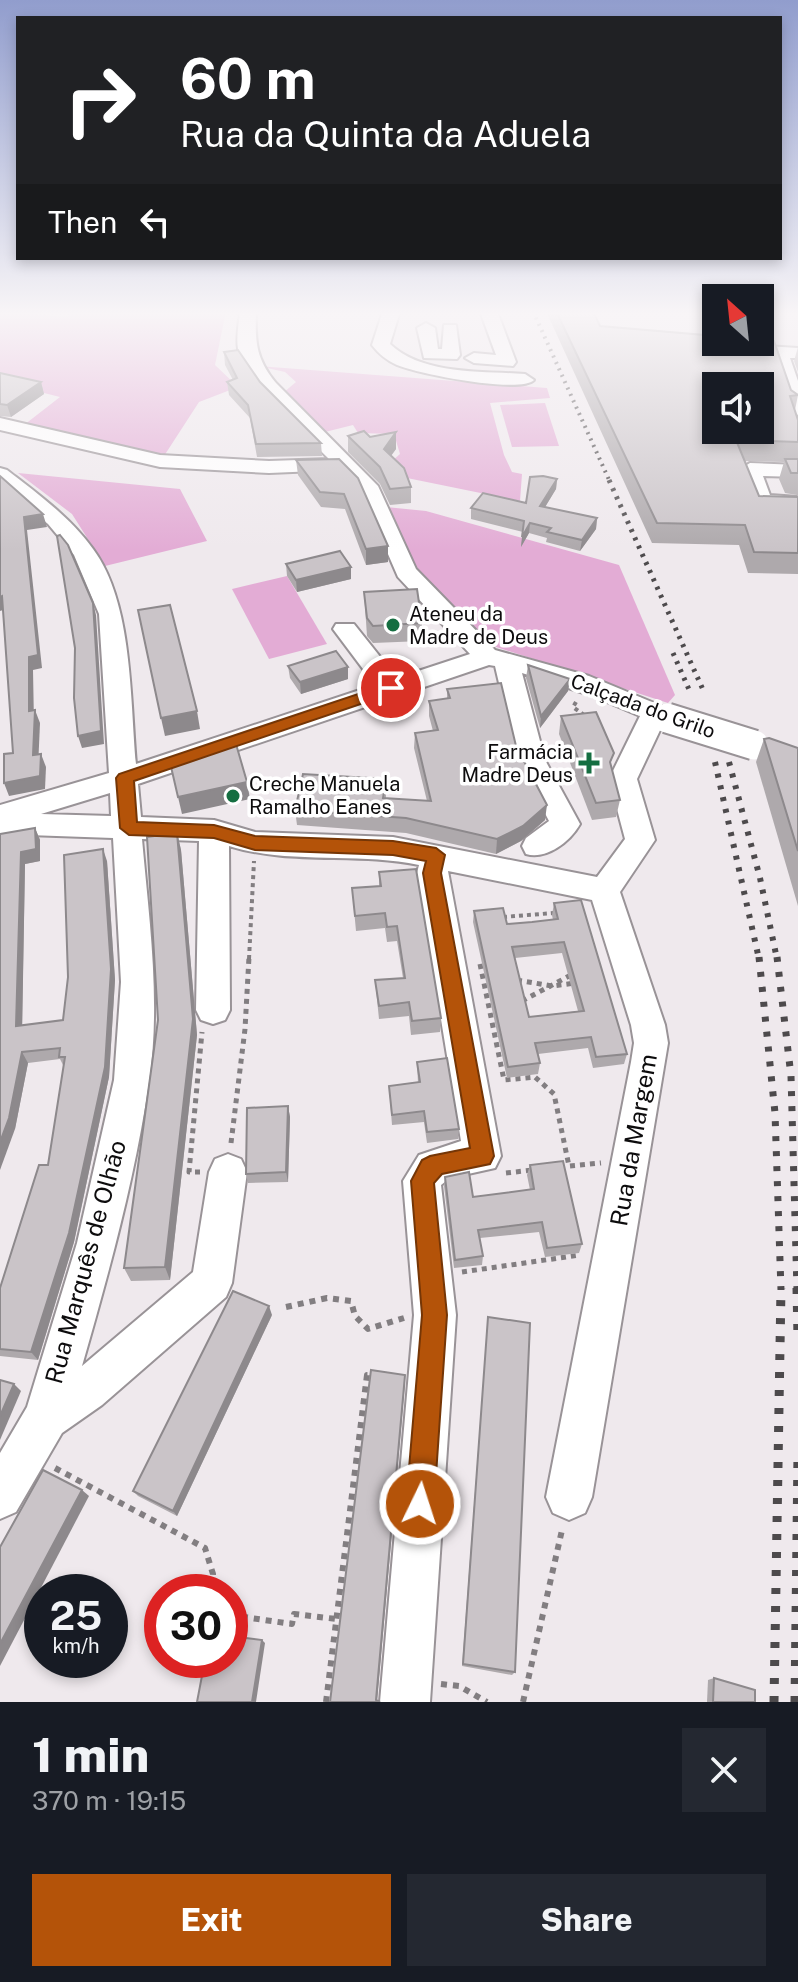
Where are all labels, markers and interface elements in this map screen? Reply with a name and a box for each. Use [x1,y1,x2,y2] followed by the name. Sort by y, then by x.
[180,46,316,112] text: 60 m
[48,48,152,152] icon: right
[180,113,591,155] text: Rua da Quinta da Aduela
[133,200,177,244] icon: left
[48,204,117,240] text: Then
[702,284,774,356] north arrow
[702,284,774,444] map controls
[702,372,774,444] button: sound
[409,602,548,649] place label: Ateneu da Madre de Deus
[384,616,402,634] marker: Ateneu da Madre de Deus
[357,654,425,722] pin
[369,666,413,710] icon: arrive
[567,669,719,743] street label: Calçada do Grilo
[462,740,573,787] place label: Farmácia Madre Deus
[580,754,598,772] marker: Farmácia Madre Deus
[249,772,400,819] place label: Creche Manuela Ramalho Eanes
[224,787,242,805] marker: Creche Manuela Ramalho Eanes
[604,1051,662,1228] street label: Rua da Margem
[39,1137,131,1387] street label: Rua Marquês de Olhão
[378,1462,462,1546] position arrow
[144,1574,248,1678] speed limit sign: 30
[50,1592,102,1639] text: 25
[52,1634,100,1658] text: km/h
[32,1726,149,1783] text: 1 min
[682,1728,766,1812] button: close
[32,1785,186,1816] text: 370 m · 19:15
[32,1874,391,1966] button: Exit
[407,1874,766,1966] button: Share

